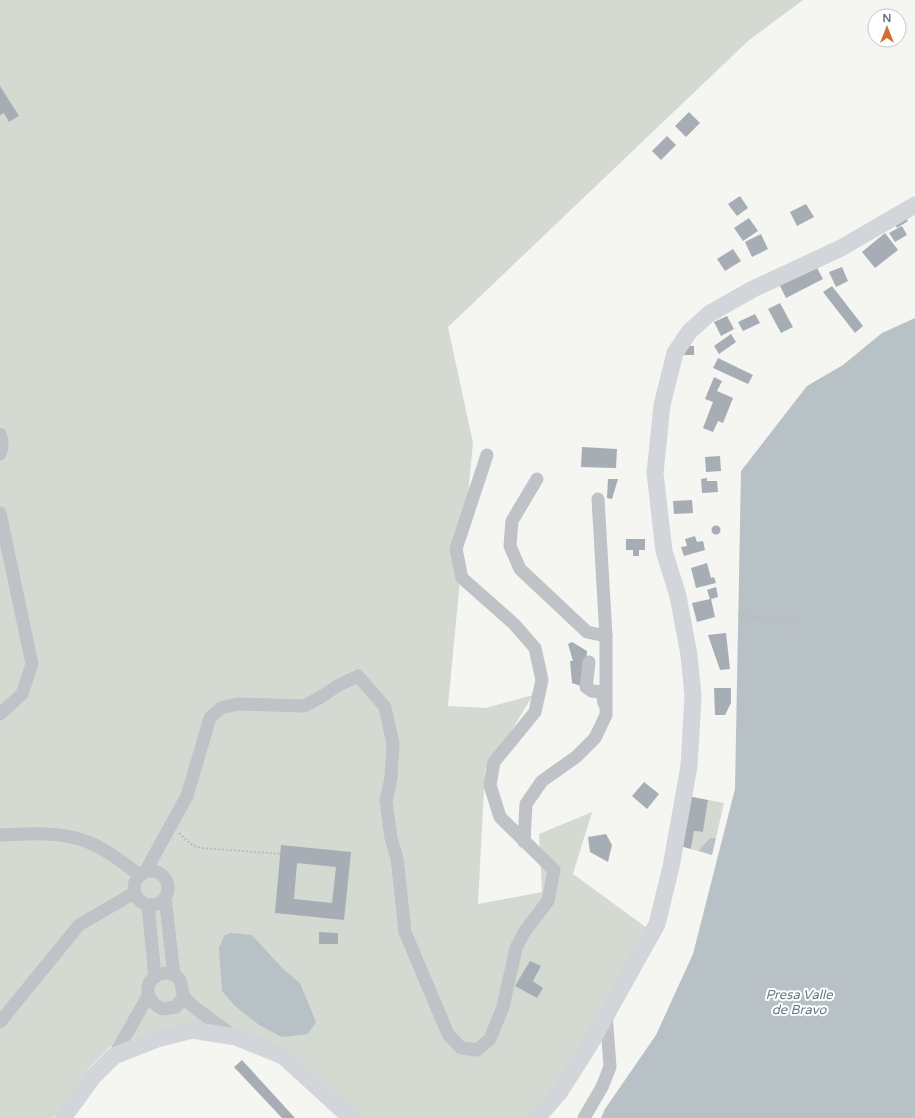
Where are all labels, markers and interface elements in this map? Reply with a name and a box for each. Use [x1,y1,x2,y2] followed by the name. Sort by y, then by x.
[867,8,907,48] north arrow
[883,12,891,25] text: N
[765,987,833,1018] water label: Presa Valle de Bravo

